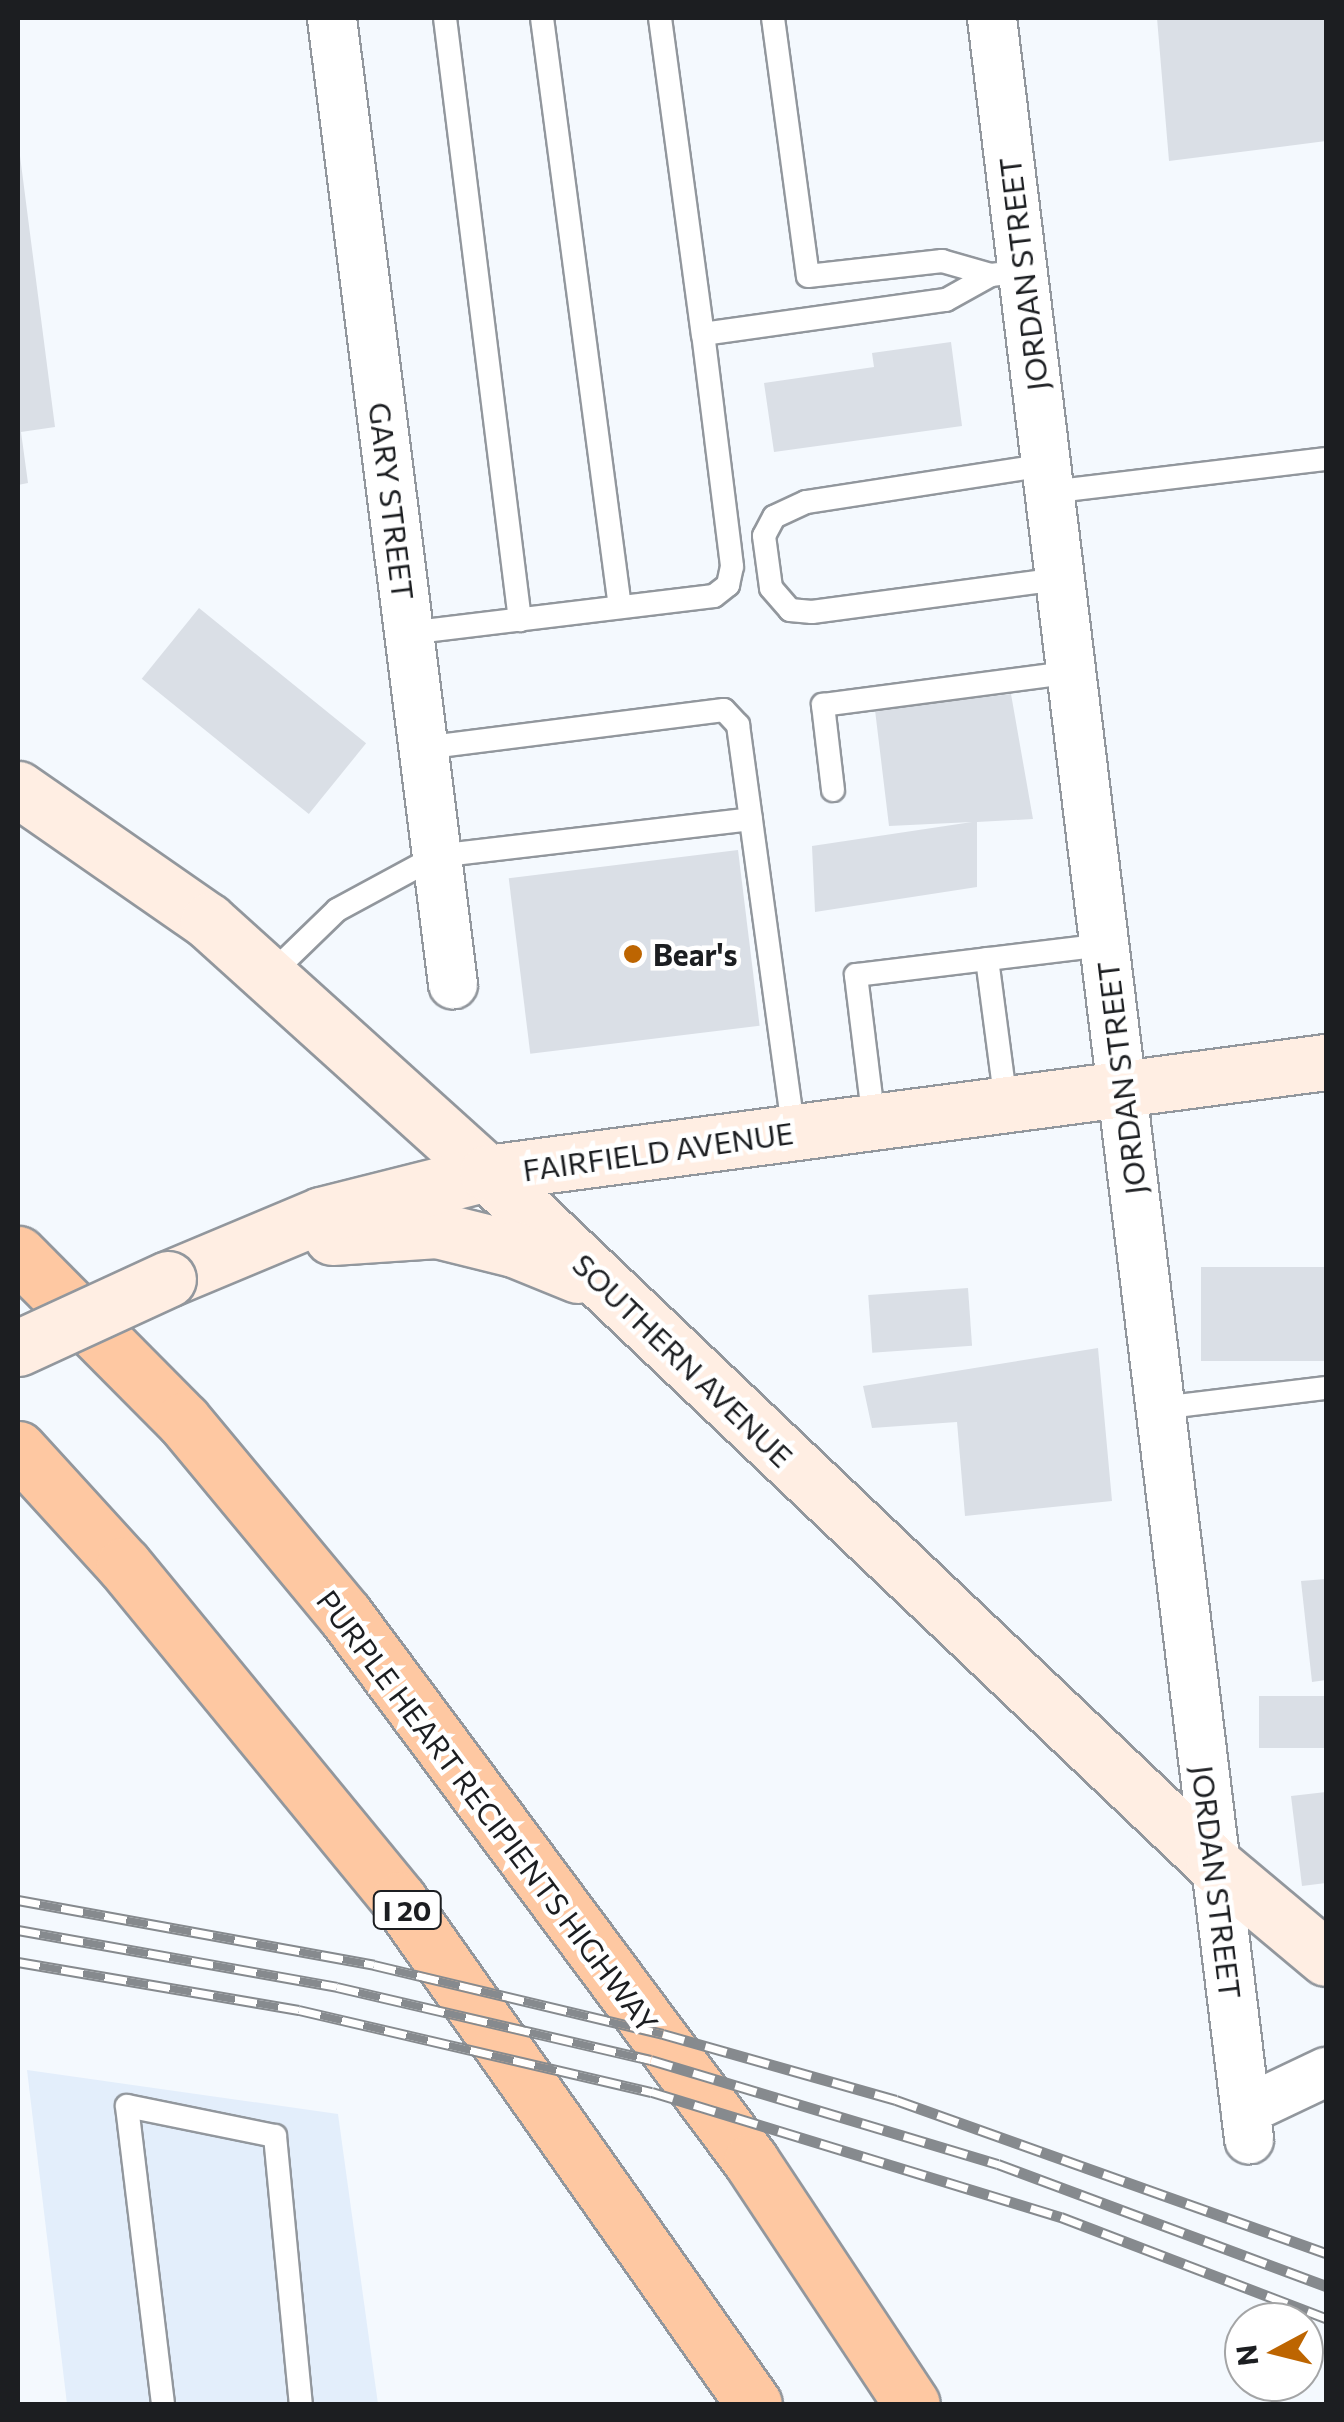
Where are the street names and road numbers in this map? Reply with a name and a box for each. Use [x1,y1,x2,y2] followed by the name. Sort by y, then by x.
[991,155,1055,393] street label: JORDAN STREET
[362,400,422,602] street label: GARY STREET
[1089,959,1153,1197] street label: JORDAN STREET
[520,1114,796,1188] street label: FAIRFIELD AVENUE
[566,1246,800,1474] street label: SOUTHERN AVENUE
[310,1583,666,2039] street label: PURPLE HEART RECIPIENTS HIGHWAY
[1185,1763,1249,2001] street label: JORDAN STREET
[372,1887,442,1933] road number: I 20

